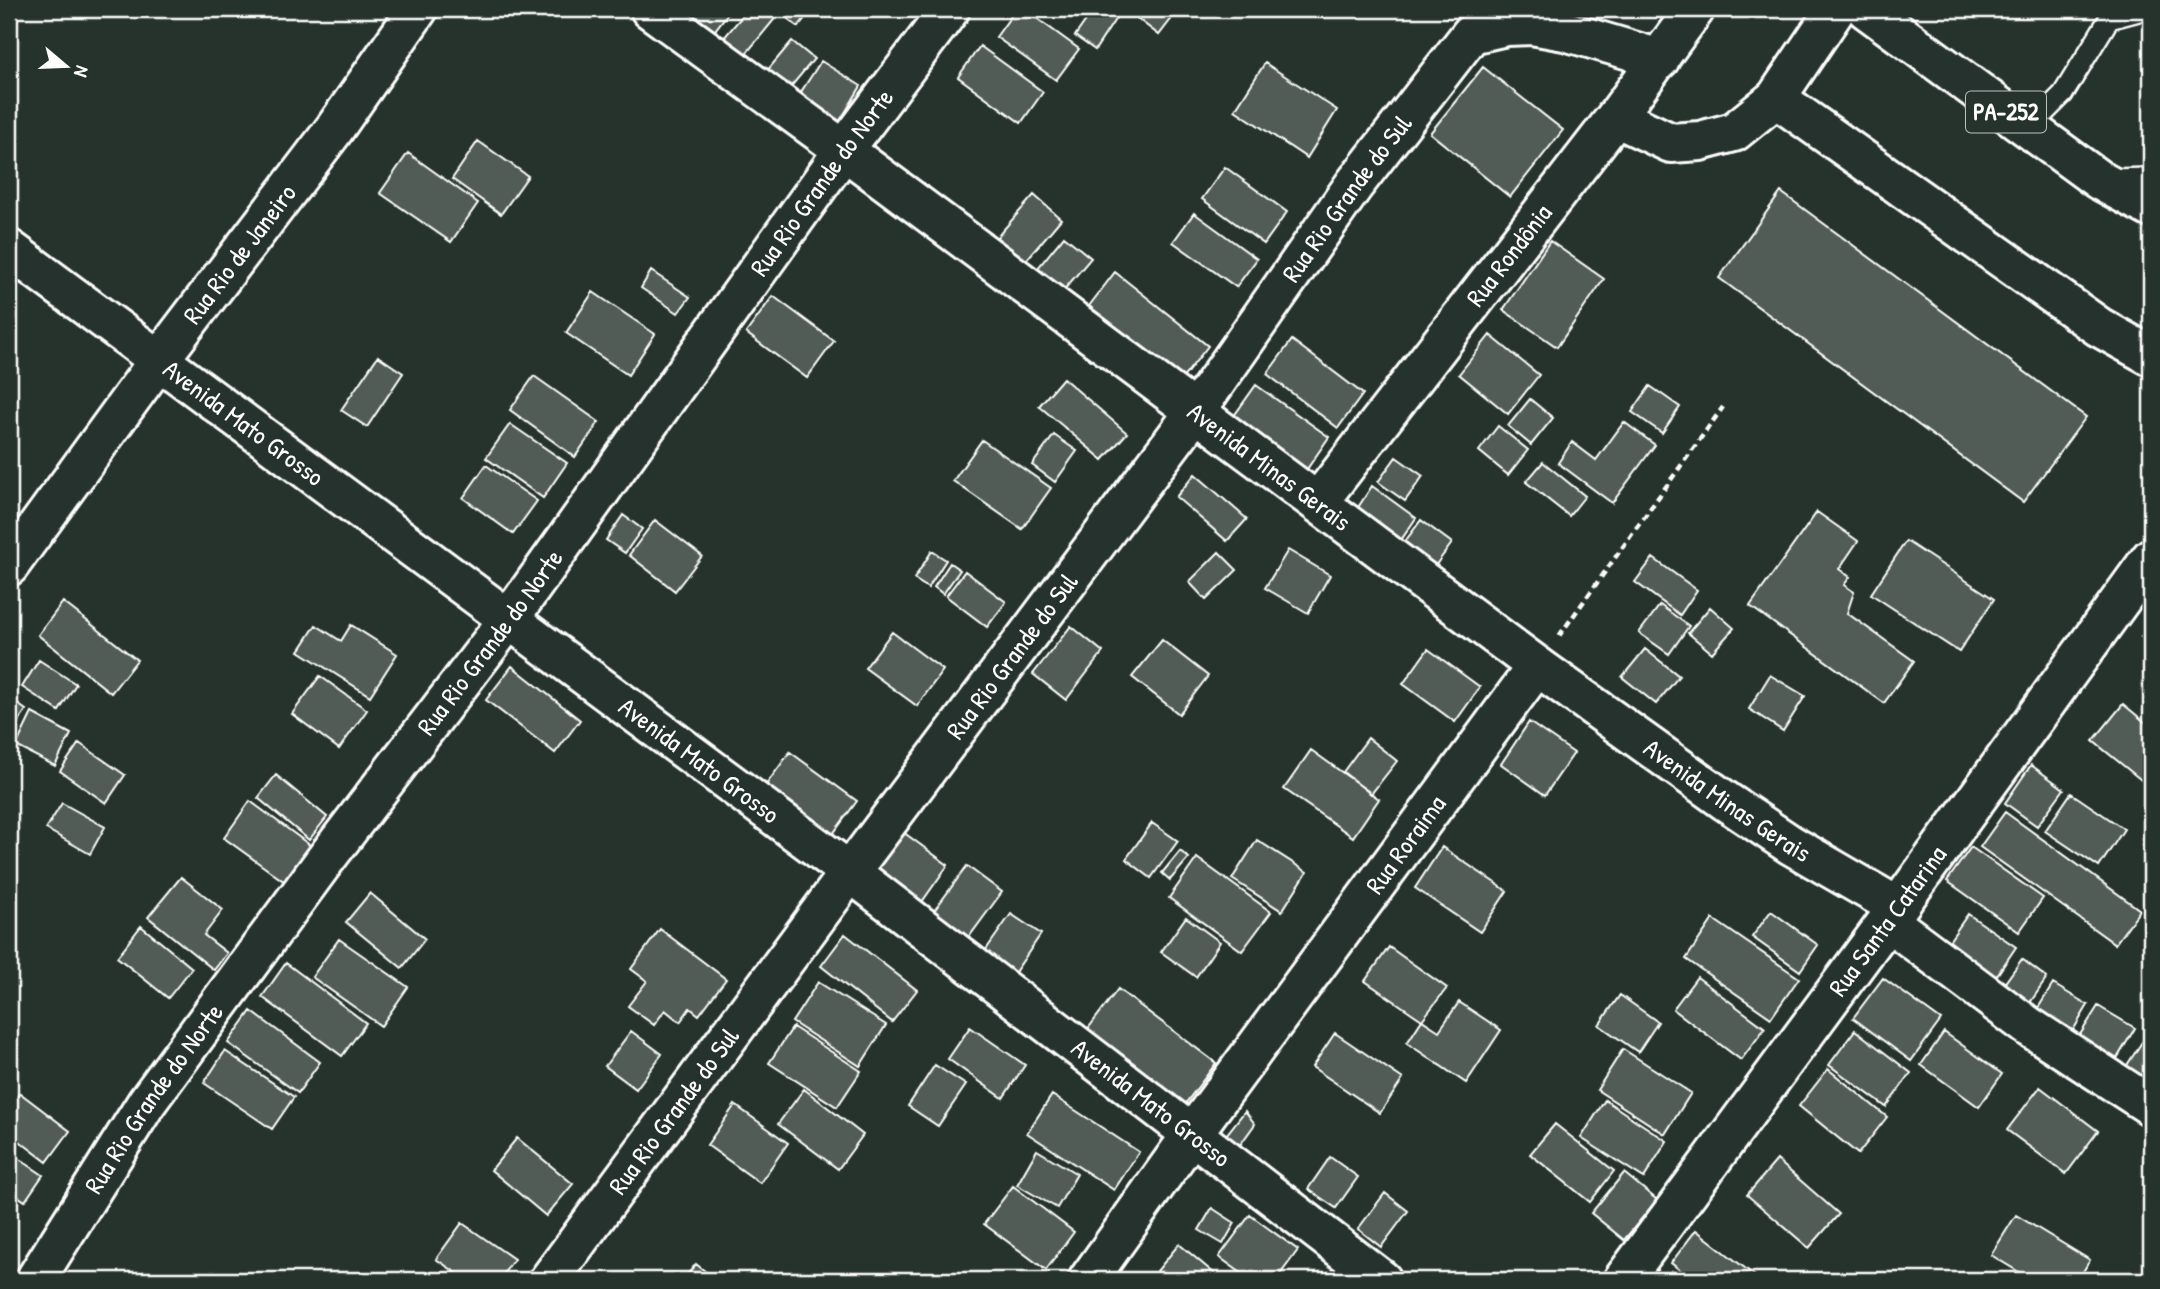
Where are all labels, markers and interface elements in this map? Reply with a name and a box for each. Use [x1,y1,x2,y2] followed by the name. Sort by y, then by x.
[32,32,102,102] north arrow
[68,63,96,81] text: N
[741,81,901,283] street label: Rua Rio Grande do Norte
[1966,92,2046,132] road number: PA-252
[1273,107,1419,289] street label: Rua Rio Grande do Sul
[175,176,304,331] street label: Rua Rio de Janeiro
[1458,196,1559,313] street label: Rua Rondônia
[156,351,331,494] street label: Avenida Mato Grosso
[1181,394,1358,539] street label: Avenida Minas Gerais
[409,542,570,742] street label: Rua Rio Grande do Norte
[938,565,1085,746] street label: Rua Rio Grande do Sul
[612,689,787,831] street label: Avenida Mato Grosso
[1637,730,1817,870] street label: Avenida Minas Gerais
[1357,788,1453,901] street label: Rua Roraima
[1820,838,1954,1003] street label: Rua Santa Catarina
[76,996,231,1200] street label: Rua Rio Grande do Norte
[600,1020,747,1201] street label: Rua Rio Grande do Sul
[1065,1030,1238,1175] street label: Avenida Mato Grosso

